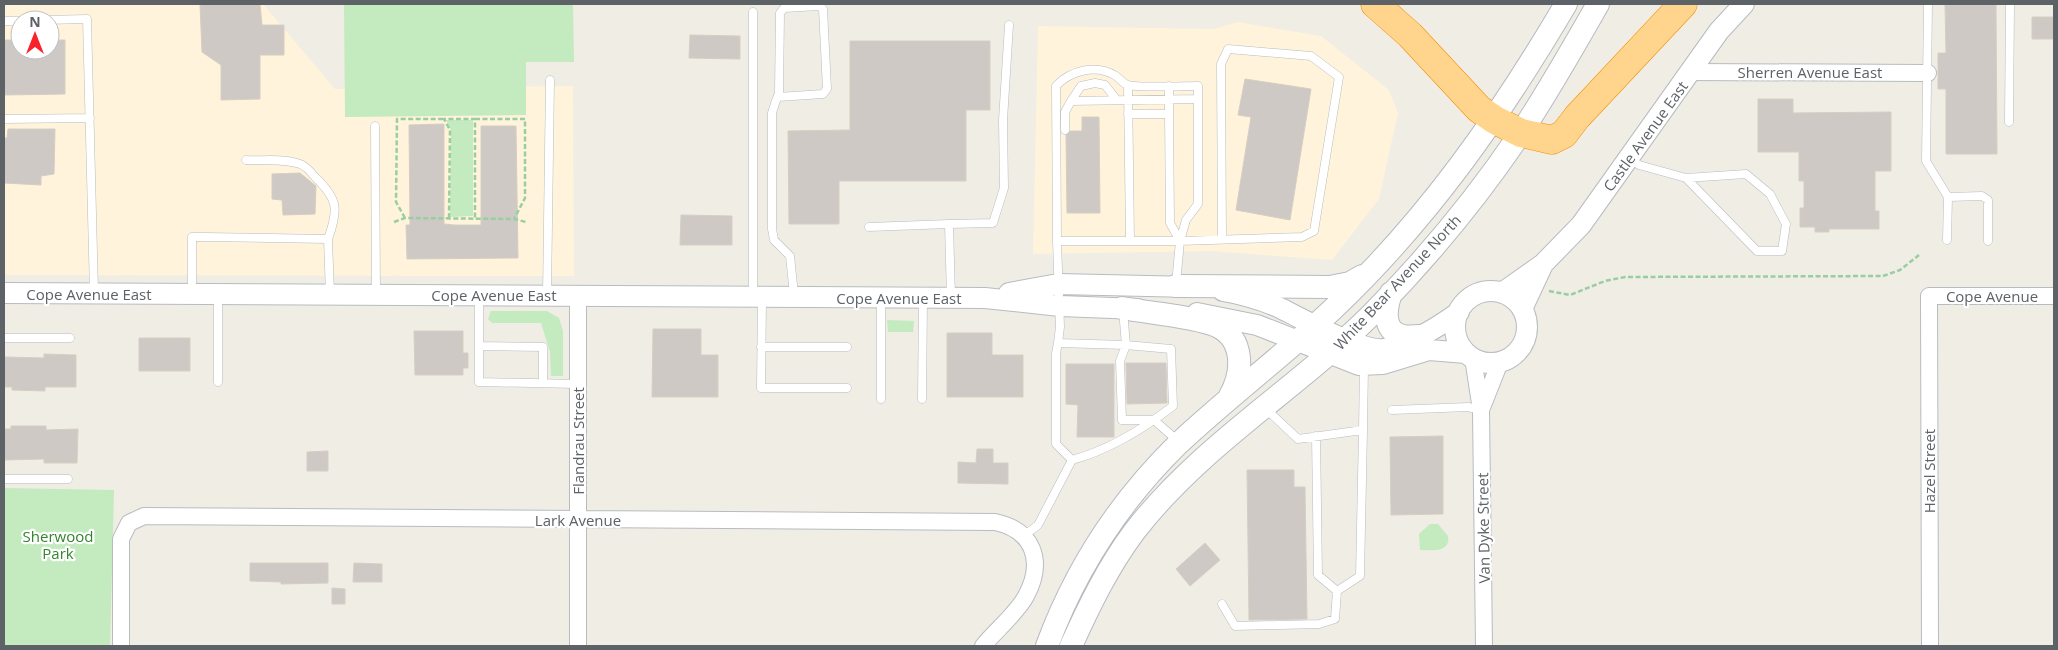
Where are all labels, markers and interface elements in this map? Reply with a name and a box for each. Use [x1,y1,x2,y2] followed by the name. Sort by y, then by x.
[10,10,60,60] north arrow
[29,12,41,31] text: N
[1738,62,1882,82] street label: Sherren Avenue East
[1598,77,1692,195] street label: Castle Avenue East
[1329,210,1465,354] street label: White Bear Avenue North
[26,284,152,304] street label: Cope Avenue East
[431,285,557,305] street label: Cope Avenue East
[1946,286,2038,306] street label: Cope Avenue
[836,288,962,308] street label: Cope Avenue East
[568,387,588,495] street label: Flandrau Street
[1919,429,1939,513] street label: Hazel Street
[1472,472,1494,584] street label: Van Dyke Street
[535,510,621,530] street label: Lark Avenue
[23,526,93,563] park label: Sherwood Park

